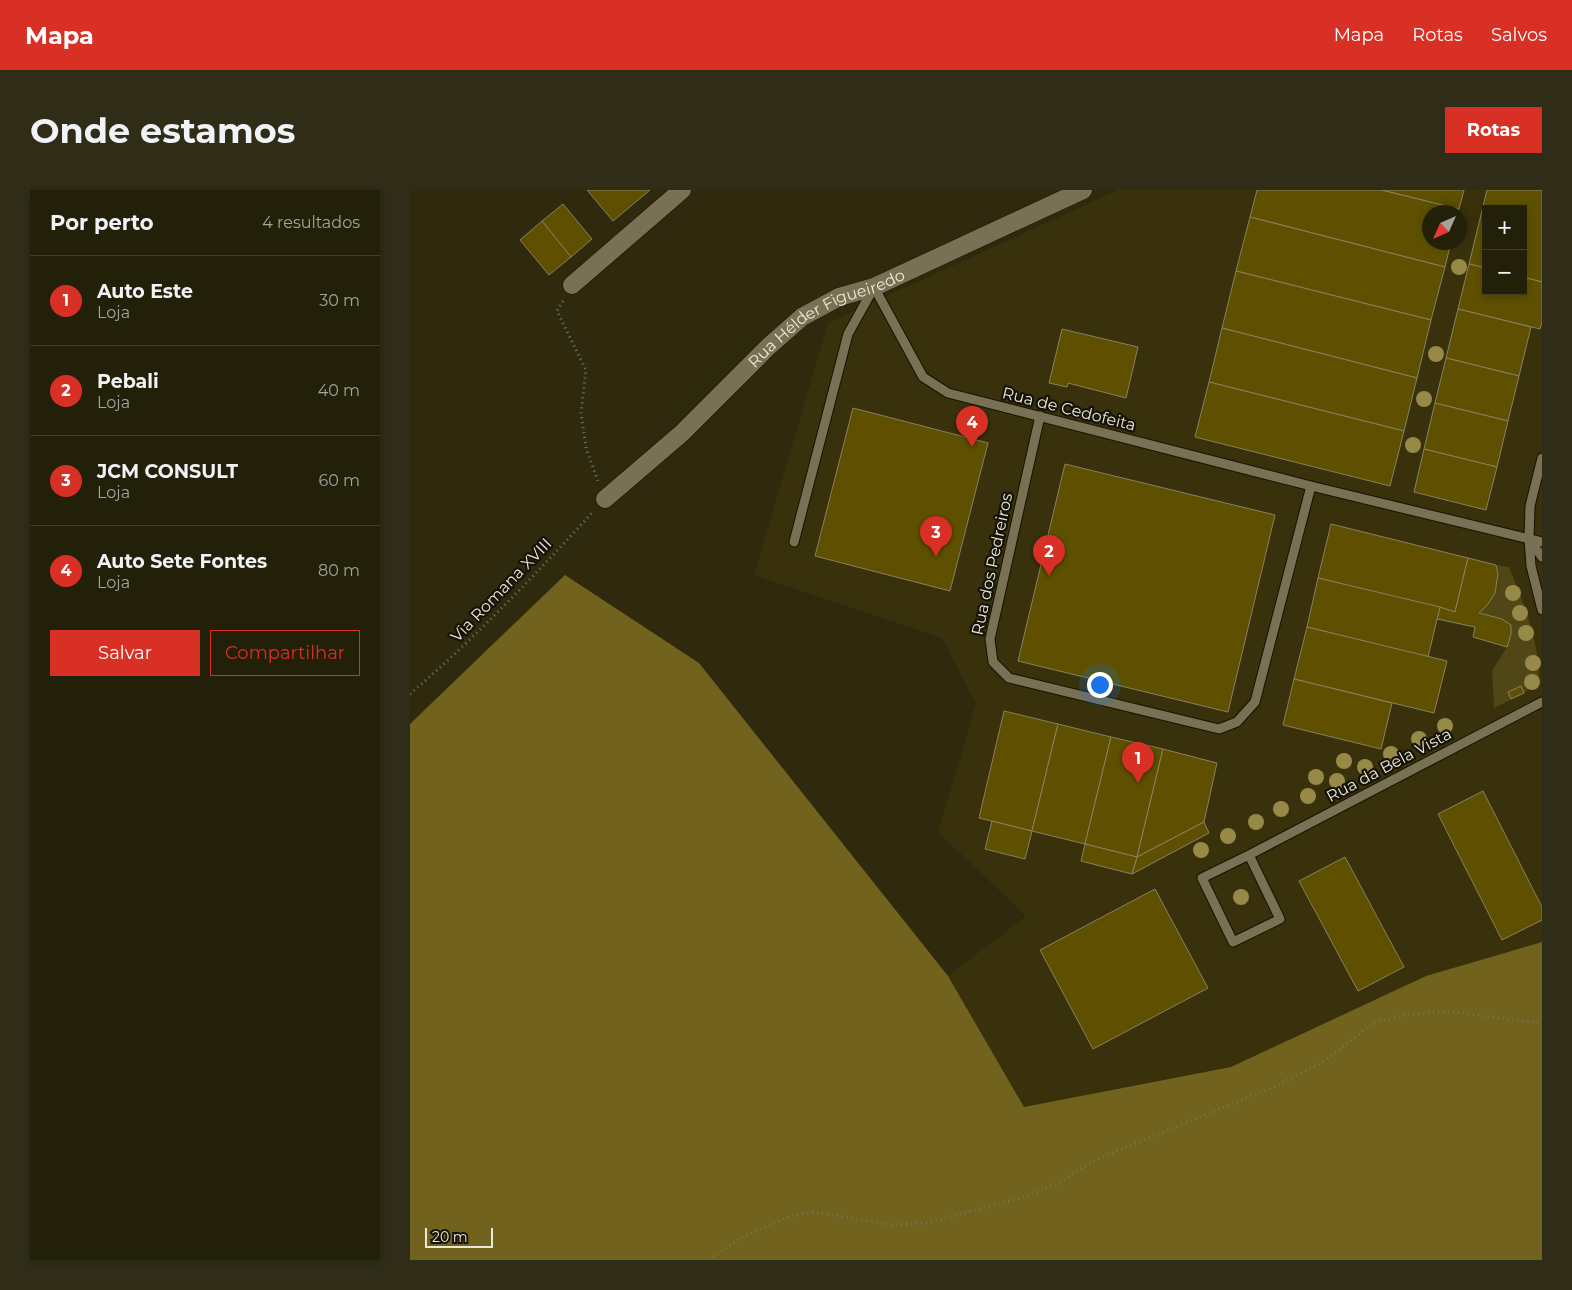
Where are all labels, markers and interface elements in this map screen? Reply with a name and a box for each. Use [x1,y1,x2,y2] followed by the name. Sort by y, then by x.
[25,21,94,50] text: Mapa
[1334,24,1384,46] text: Mapa
[1412,24,1463,46] text: Rotas
[1491,24,1547,46] text: Salvos
[1445,107,1542,153] button: Rotas
[30,109,295,152] text: Onde estamos
[1422,205,1467,250] north arrow
[1482,205,1527,295] map controls
[1482,205,1527,250] button: +
[50,210,154,235] text: Por perto
[262,213,360,232] text: 4 resultados
[1482,250,1527,295] button: −
[744,265,908,371] street label: Rua Hélder Figueiredo
[97,280,193,303] text: Auto Este
[63,291,69,310] text: 1
[319,291,360,310] text: 30 m
[97,303,130,322] text: Loja
[97,370,159,393] text: Pebali
[61,381,71,400] text: 2
[318,381,360,400] text: 40 m
[1000,383,1138,435] street label: Rua de Cedofeita
[97,393,130,412] text: Loja
[956,406,988,447] pin: 4
[97,460,238,483] text: JCM CONSULT
[61,471,71,490] text: 3
[318,471,360,490] text: 60 m
[97,483,130,502] text: Loja
[968,491,1016,637] street label: Rua dos Pedreiros
[920,516,952,557] pin: 3
[447,534,555,646] street label: Via Romana XVIII
[1033,535,1065,576] pin: 2
[97,550,267,573] text: Auto Sete Fontes
[60,561,72,580] text: 4
[318,561,360,580] text: 80 m
[97,573,130,592] text: Loja
[50,630,200,676] button: Salvar
[210,630,360,676] button: Compartilhar
[1087,672,1113,698] your location
[1323,724,1455,806] street label: Rua da Bela Vista
[1122,742,1154,783] pin: 1
[425,1225,492,1248] scale bar
[432,1228,468,1246] text: 20 m

